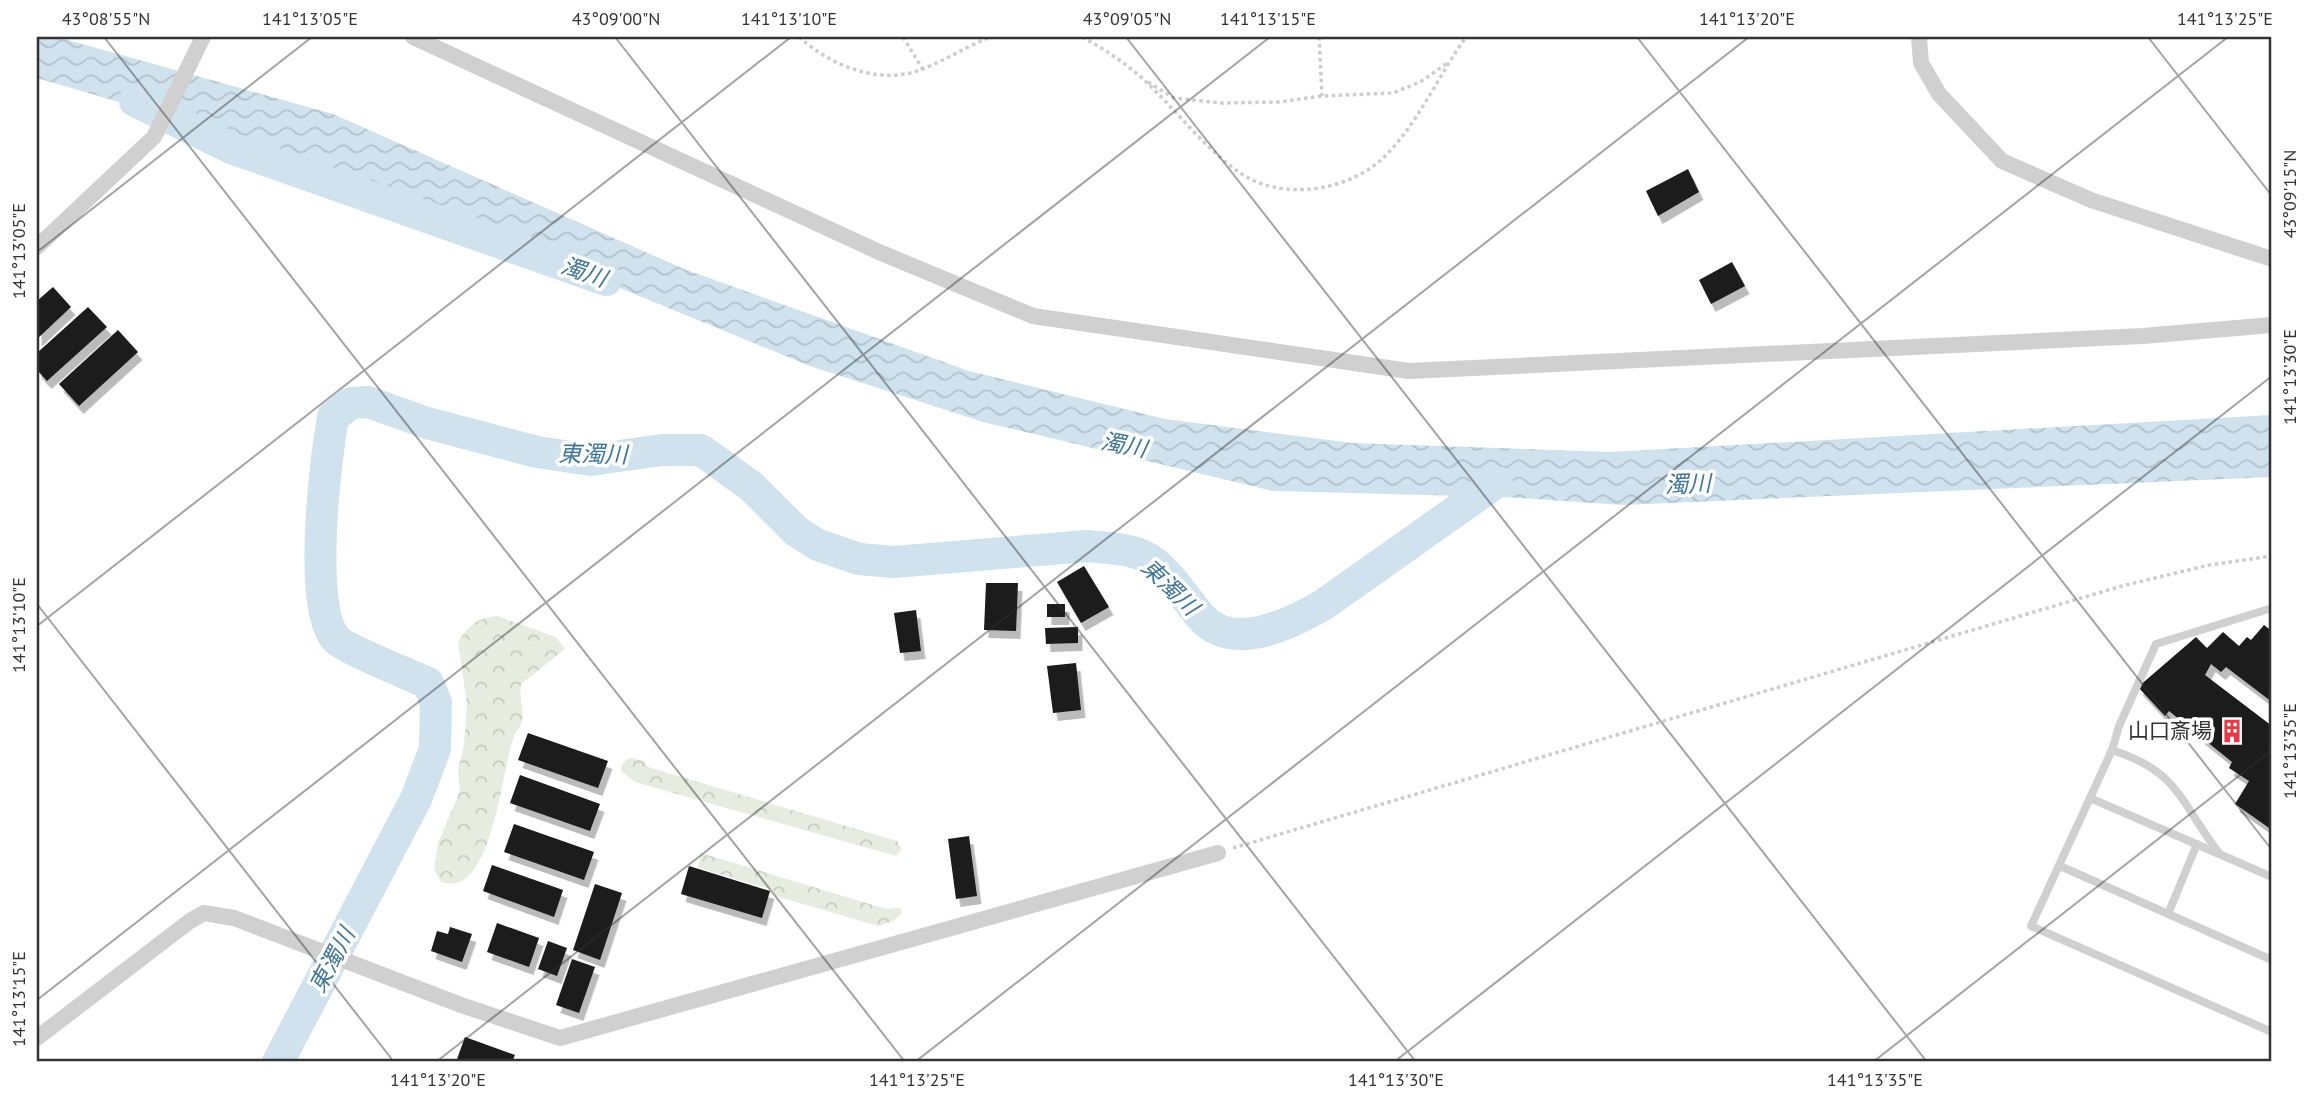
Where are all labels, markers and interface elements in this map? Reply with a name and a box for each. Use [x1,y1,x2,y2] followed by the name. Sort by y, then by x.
[62,7,150,30] text: 43°08'55"N
[262,7,358,30] text: 141°13'05"E
[572,7,660,30] text: 43°09'00"N
[741,7,837,30] text: 141°13'10"E
[1083,7,1171,30] text: 43°09'05"N
[1220,7,1316,30] text: 141°13'15"E
[1699,7,1795,30] text: 141°13'20"E
[2177,7,2273,30] text: 141°13'25"E
[2278,150,2301,238] text: 43°09'15"N
[7,203,30,299] text: 141°13'05"E
[558,250,613,294] water label: 濁川
[2278,329,2301,425] text: 141°13'30"E
[1099,426,1152,464] water label: 濁川
[558,438,631,469] water label: 東濁川
[1664,468,1714,499] water label: 濁川
[1135,552,1207,623] water label: 東濁川
[7,577,30,673] text: 141°13'10"E
[2278,703,2301,799] text: 141°13'35"E
[2128,717,2212,744] place label: 山口斎場
[2218,717,2246,745] building icon: 山口斎場
[303,920,362,997] water label: 東濁川
[7,951,30,1047] text: 141°13'15"E
[390,1068,486,1091] text: 141°13'20"E
[869,1068,965,1091] text: 141°13'25"E
[1348,1068,1444,1091] text: 141°13'30"E
[1827,1068,1923,1091] text: 141°13'35"E

